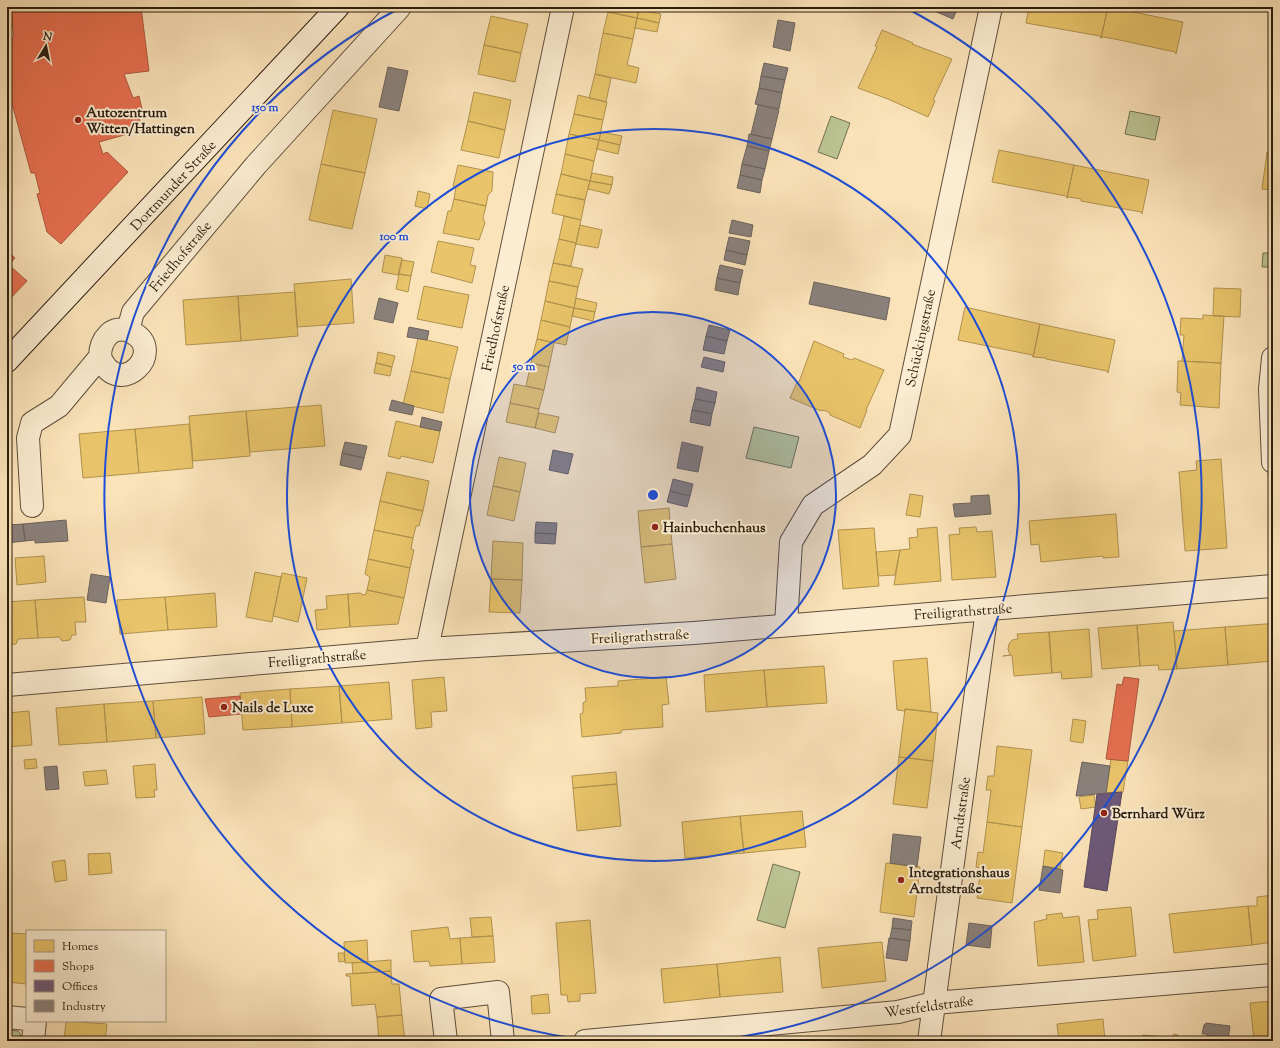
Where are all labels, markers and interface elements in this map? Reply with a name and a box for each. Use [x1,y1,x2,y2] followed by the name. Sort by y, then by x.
[26,26,66,66] north arrow
[41,28,53,46] text: N
[250,99,279,117] text: 150 m
[86,104,196,140] place label: Autozentrum Witten/Hattingen
[73,115,83,125] marker: Autozentrum Witten/Hattingen
[127,137,222,236] street label: Dortmunder Straße
[146,217,217,297] street label: Friedhofstraße
[378,228,409,246] text: 100 m
[478,283,516,373] street label: Friedhofstraße
[902,288,942,389] street label: Schückingstraße
[512,358,536,376] text: 50 m
[646,488,660,502] centre of rings
[663,519,766,539] place label: Hainbuchenhaus
[650,522,660,532] marker: Hainbuchenhaus
[913,600,1013,626] street label: Freiligrathstraße
[590,625,690,651] street label: Freiligrathstraße
[267,646,367,674] street label: Freiligrathstraße
[232,699,314,719] place label: Nails de Luxe
[219,702,229,712] marker: Nails de Luxe
[947,776,977,851] street label: Arndtstraße
[1112,805,1206,825] place label: Bernhard Würz
[1099,808,1109,818] marker: Bernhard Würz
[909,864,1010,900] place label: Integrationshaus Arndtstraße
[896,875,906,885] marker: Integrationshaus Arndtstraße
[26,930,166,1022] legend
[62,938,98,956] text: Homes
[62,958,94,976] text: Shops
[62,978,98,996] text: Offices
[884,992,975,1024] street label: Westfeldstraße
[62,998,106,1016] text: Industry

